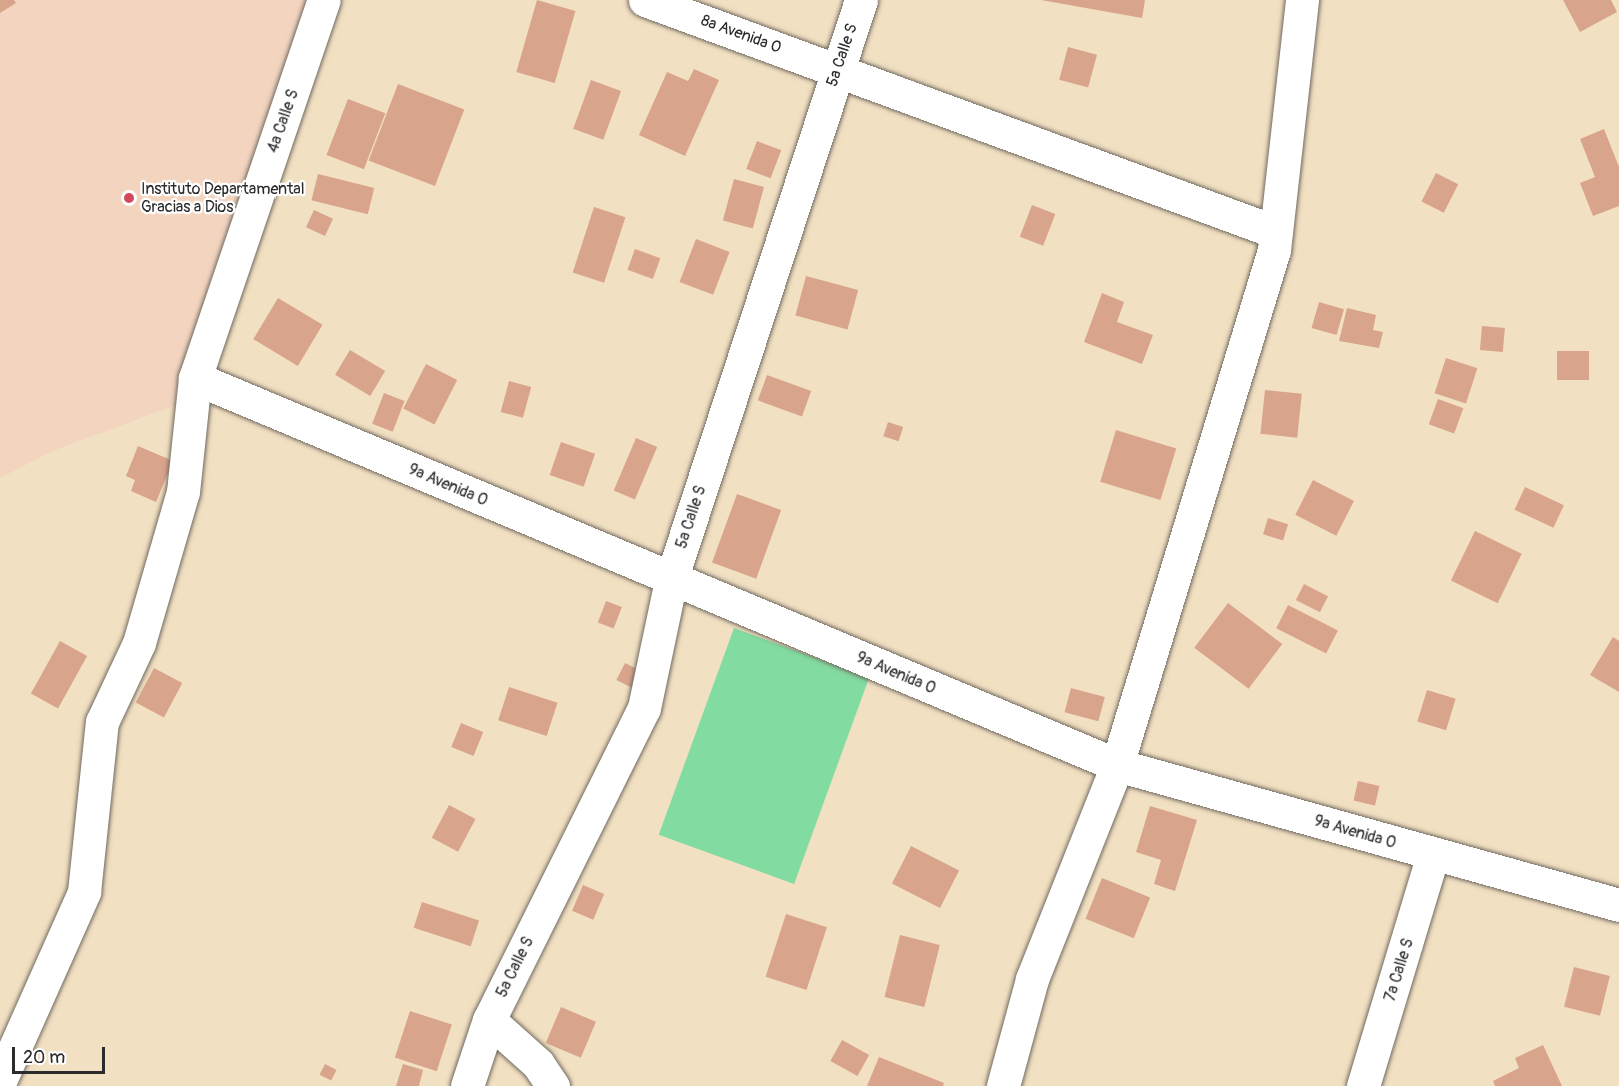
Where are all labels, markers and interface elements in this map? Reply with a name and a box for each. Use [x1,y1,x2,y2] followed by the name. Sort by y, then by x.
[698,11,784,57] street label: 8a Avenida O
[822,21,862,89] street label: 5a Calle S
[263,87,303,155] street label: 4a Calle S
[141,179,305,217] place label: Instituto Departamental Gracias a Dios
[122,191,136,205] marker: Instituto Departamental Gracias a Dios
[406,460,490,510] street label: 9a Avenida O
[672,483,710,551] street label: 5a Calle S
[854,648,938,698] street label: 9a Avenida O
[1312,811,1398,853] street label: 9a Avenida O
[492,933,538,1001] street label: 5a Calle S
[1380,936,1418,1004] street label: 7a Calle S
[15,1035,108,1073] scale bar
[23,1046,65,1069] text: 20 m

